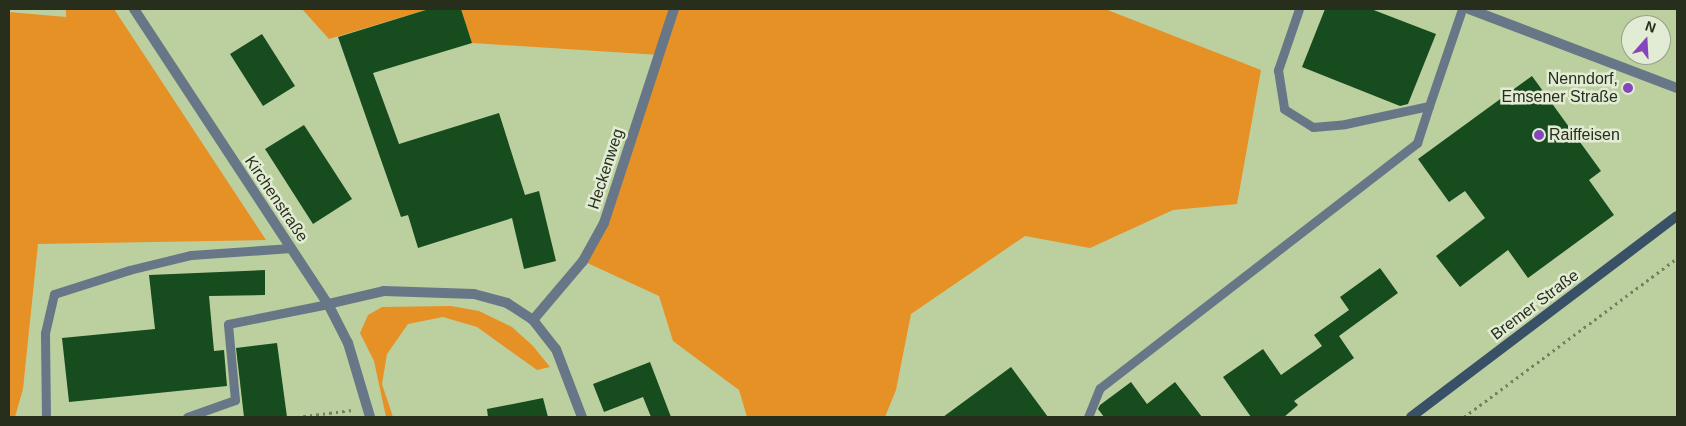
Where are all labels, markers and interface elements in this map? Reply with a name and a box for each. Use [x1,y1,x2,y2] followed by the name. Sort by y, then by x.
[1621,15,1671,65] north arrow
[1643,18,1658,36] text: N
[1502,69,1618,107] place label: Nenndorf, Emsener Straße
[1622,82,1634,94] marker: Nenndorf, Emsener Straße
[1549,125,1620,145] place label: Raiffeisen
[584,126,628,212] street label: Heckenweg
[1533,129,1545,141] marker: Raiffeisen
[240,152,312,246] street label: Kirchenstraße
[1487,266,1583,344] street label: Bremer Straße

